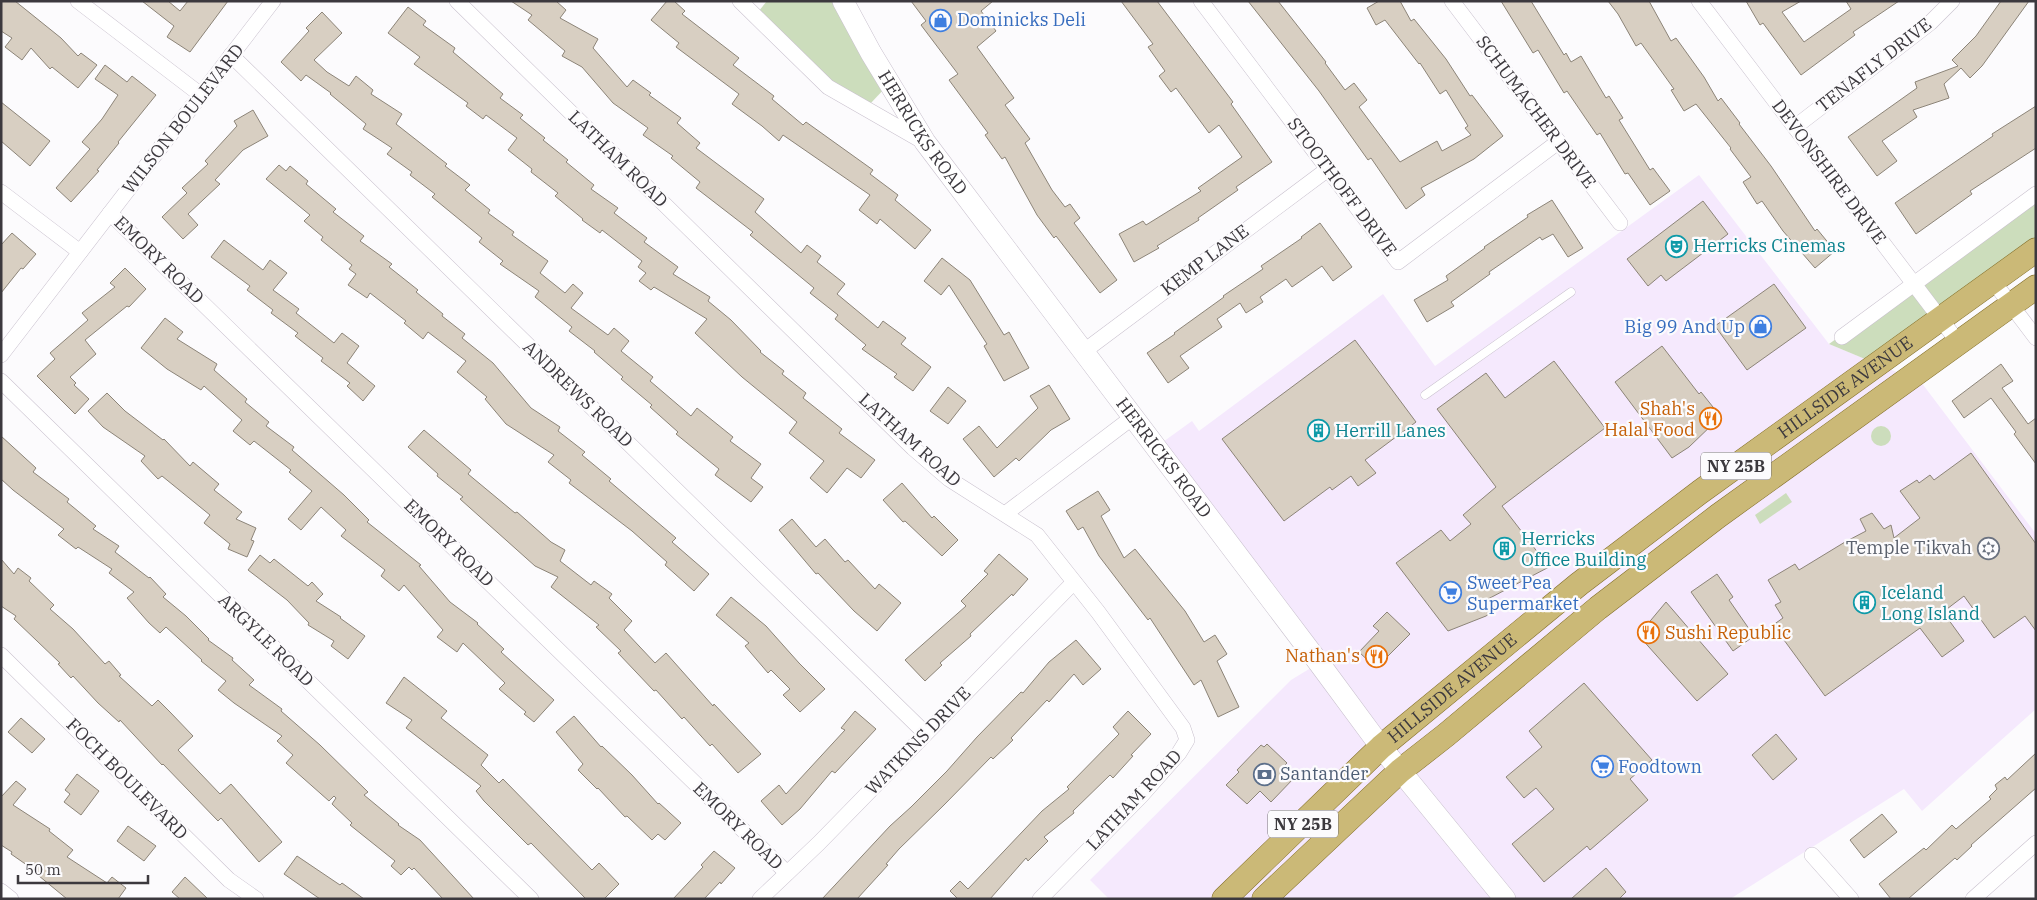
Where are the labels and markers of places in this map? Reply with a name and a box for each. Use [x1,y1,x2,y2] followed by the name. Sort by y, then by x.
[929,8,953,32] shop icon: Dominicks Deli
[957,8,1086,31] place label: Dominicks Deli
[1665,234,1689,258] theatre icon: Herricks Cinemas
[1693,234,1845,257] place label: Herricks Cinemas
[1624,315,1745,338] place label: Big 99 And Up
[1749,315,1773,339] shop icon: Big 99 And Up
[1604,397,1695,441] place label: Shah's Halal Food
[1699,407,1723,431] restaurant icon: Shah's Halal Food
[1307,419,1331,443] building icon: Herrill Lanes
[1335,419,1446,442] place label: Herrill Lanes
[1521,527,1647,571] place label: Herricks Office Building
[1846,536,1972,559] place label: Temple Tikvah
[1976,536,2000,560] synagogue icon: Temple Tikvah
[1493,537,1517,561] building icon: Herricks Office Building
[1467,571,1579,615] place label: Sweet Pea Supermarket
[1439,581,1463,605] supermarket icon: Sweet Pea Supermarket
[1881,581,1980,625] place label: Iceland Long Island
[1853,591,1877,615] building icon: Iceland Long Island
[1637,621,1661,645] restaurant icon: Sushi Republic
[1665,621,1791,644] place label: Sushi Republic
[1285,644,1360,667] place label: Nathan's
[1364,644,1388,668] restaurant icon: Nathan's
[1590,755,1614,779] supermarket icon: Foodtown
[1618,755,1702,778] place label: Foodtown
[1252,762,1276,786] bank icon: Santander
[1280,762,1368,785] place label: Santander

